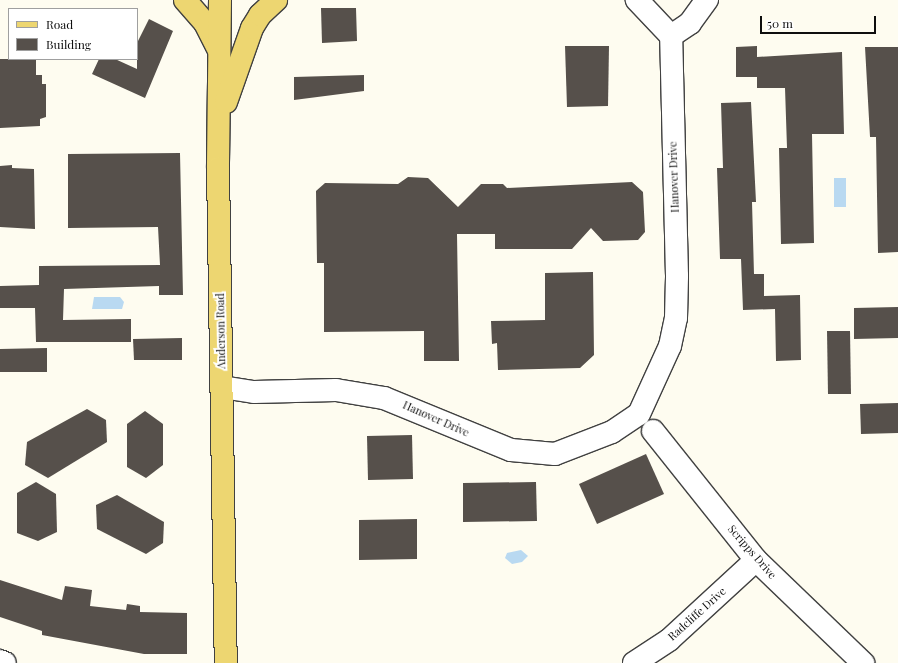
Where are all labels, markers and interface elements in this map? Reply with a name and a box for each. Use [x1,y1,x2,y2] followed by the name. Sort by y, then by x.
[8,8,138,60] legend
[762,8,878,34] scale bar
[767,15,793,31] text: 50 m
[46,16,73,32] text: Road
[46,36,91,52] text: Building
[666,141,682,213] street label: Hanover Drive
[214,293,228,369] street label: Anderson Road
[401,398,471,440] street label: Hanover Drive
[725,522,779,582] street label: Scripps Drive
[665,585,729,643] street label: Radcliffe Drive

